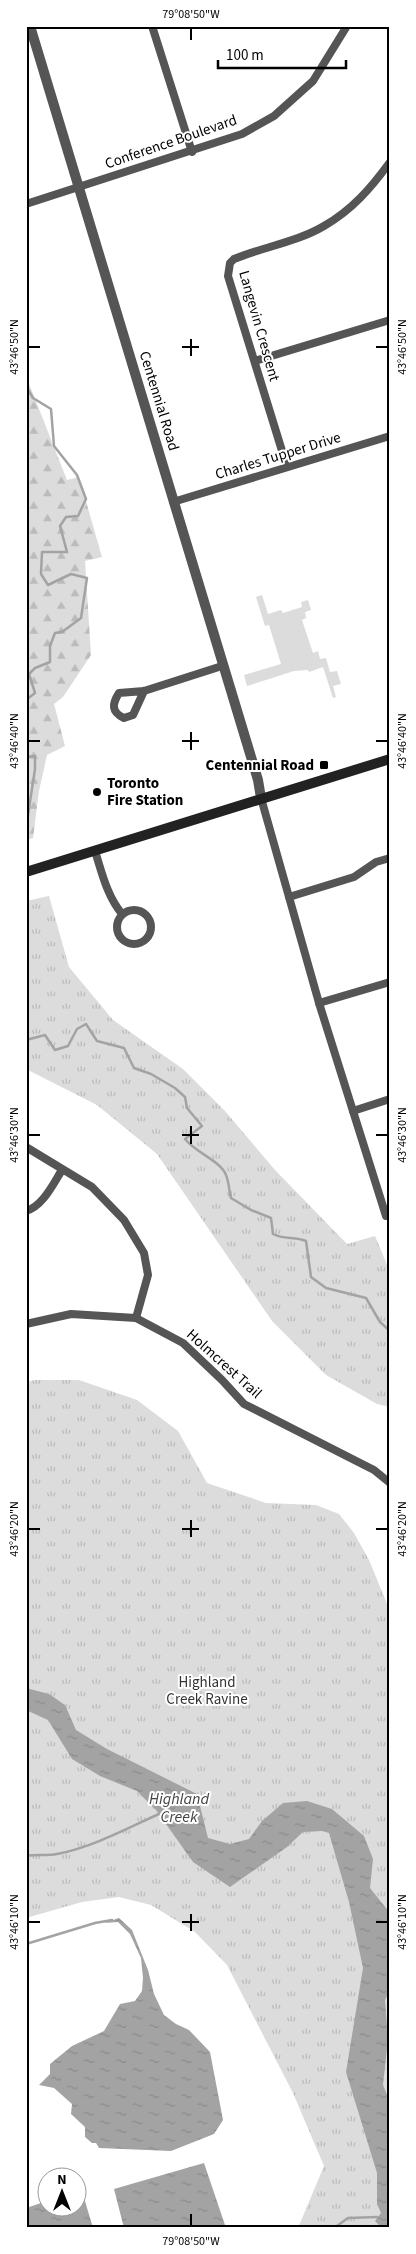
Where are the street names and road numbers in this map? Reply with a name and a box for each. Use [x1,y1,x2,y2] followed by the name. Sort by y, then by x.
[102,110,240,174] street label: Conference Boulevard
[233,268,285,384] street label: Langevin Crescent
[134,349,184,453] street label: Centennial Road
[213,427,343,485] street label: Charles Tupper Drive
[182,1324,266,1404] street label: Holmcrest Trail

